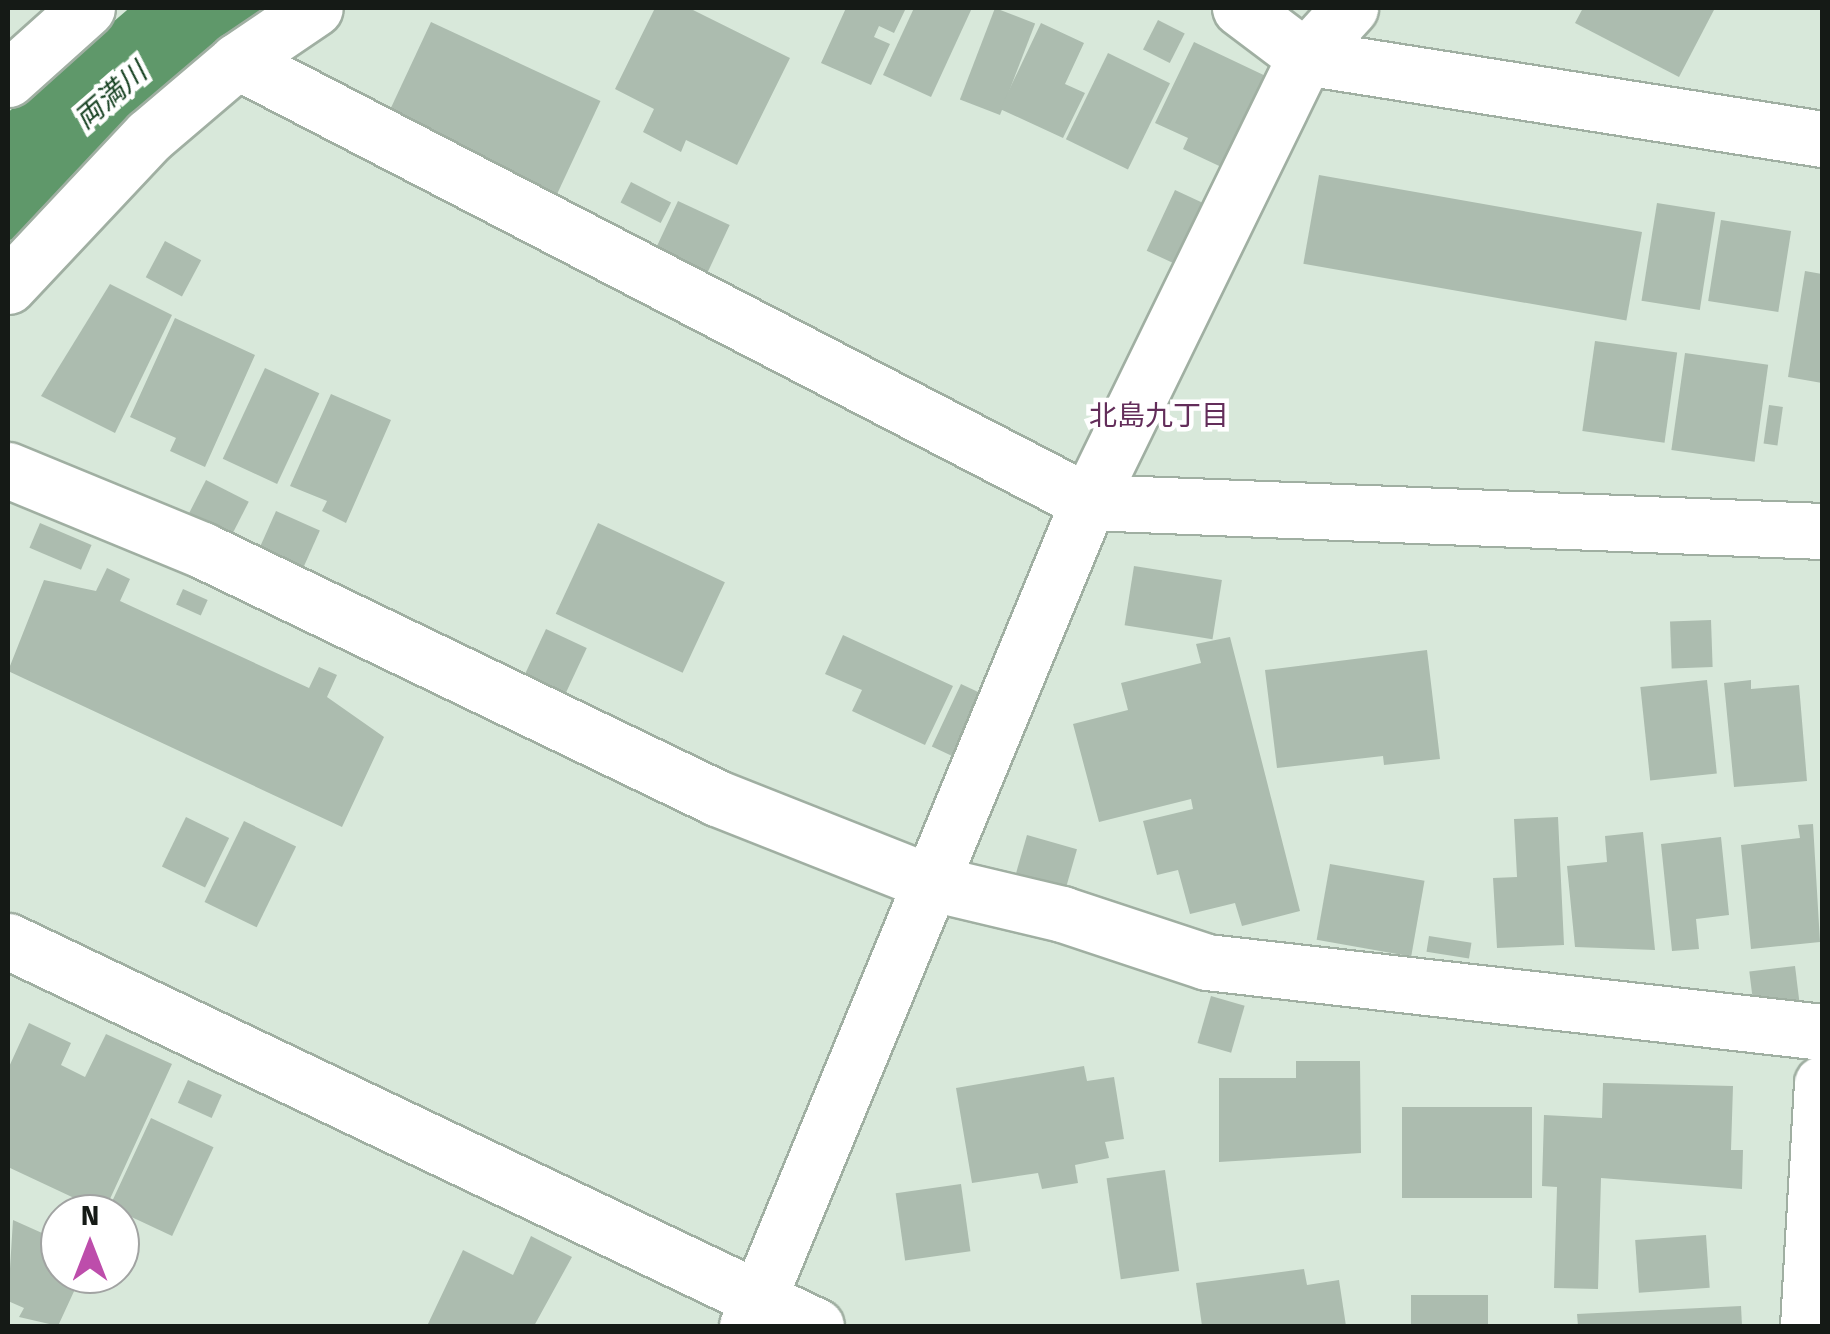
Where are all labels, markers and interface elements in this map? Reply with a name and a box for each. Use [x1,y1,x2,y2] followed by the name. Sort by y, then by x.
[68,56,154,136] water label: 両満川
[1089,399,1229,433] district label: 北島九丁目
[40,1194,140,1294] north arrow
[81,1199,99,1232] text: N

